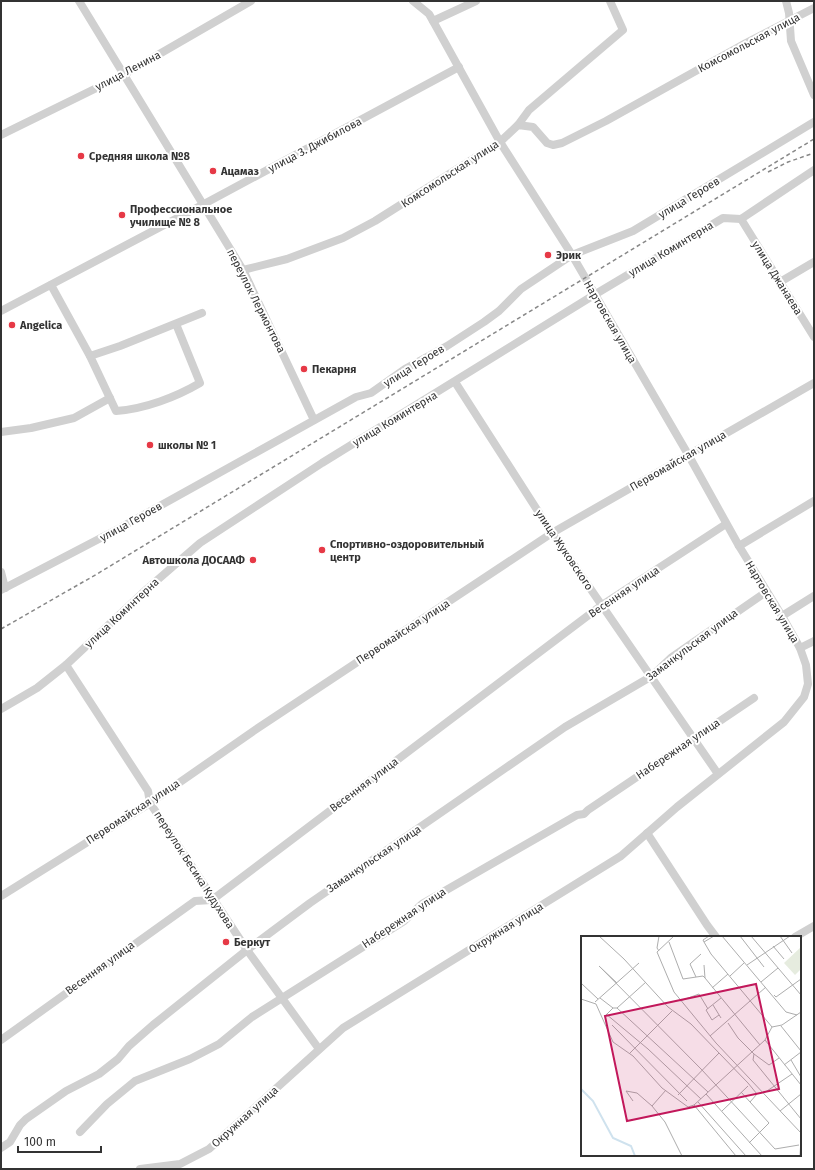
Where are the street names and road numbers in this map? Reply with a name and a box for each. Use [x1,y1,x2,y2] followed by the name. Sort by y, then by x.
[696,11,802,75] street label: Комсомольская улица
[93,48,163,94] street label: улица Ленина
[266,115,364,175] street label: улица З. Джибилова
[399,138,501,210] street label: Комсомольская улица
[656,175,722,221] street label: улица Героев
[626,219,716,279] street label: улица Коминтерна
[749,239,805,317] street label: улица Джанаева
[224,247,288,355] street label: переулок Лермонтова
[581,278,639,366] street label: Нартовская улица
[381,342,447,390] street label: улица Героев
[350,389,440,449] street label: улица Коминтерна
[628,428,728,494] street label: Первомайская улица
[98,500,164,544] street label: улица Героев
[532,507,596,593] street label: улица Жуковского
[742,559,802,645] street label: Нартовская улица
[586,564,662,620] street label: Весенняя улица
[82,575,162,651] street label: улица Коминтерна
[354,597,452,667] street label: Первомайская улица
[644,606,740,684] street label: Заманкульская улица
[634,716,722,782] street label: Набережная улица
[327,755,401,815] street label: Весенняя улица
[84,777,182,847] street label: Первомайская улица
[151,809,237,931] street label: переулок Бесика Кудухова
[324,823,424,895] street label: Заманкульская улица
[360,885,448,951] street label: Набережная улица
[466,900,546,956] street label: Окружная улица
[63,939,137,997] street label: Весенняя улица
[209,1084,281,1150] street label: Окружная улица

